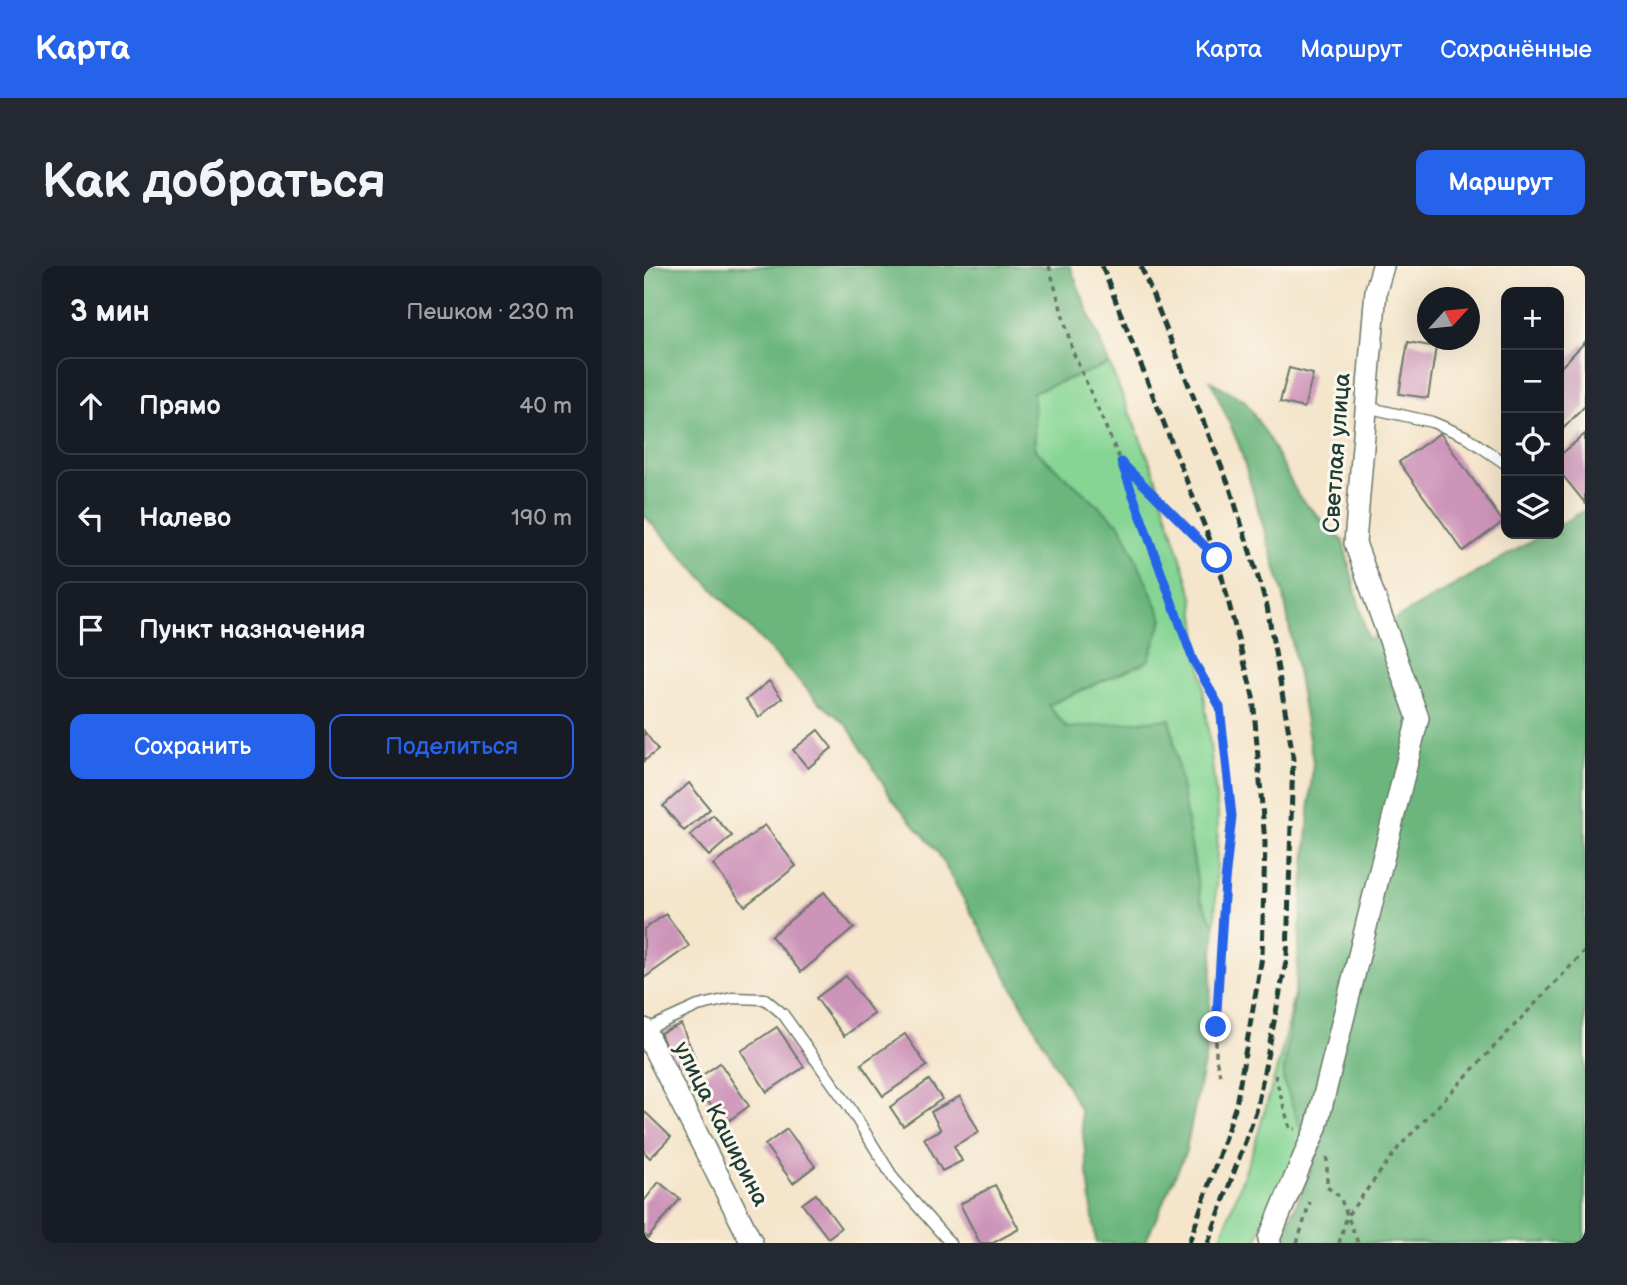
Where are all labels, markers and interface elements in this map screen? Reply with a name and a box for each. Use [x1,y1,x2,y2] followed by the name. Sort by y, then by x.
[35,29,130,69] text: Карта
[1195,35,1262,64] text: Карта
[1300,35,1402,64] text: Маршрут
[1440,35,1592,64] text: Сохранённые
[1416,150,1585,215] button: Маршрут
[42,153,386,212] text: Как добраться
[1417,287,1480,350] north arrow
[1501,287,1564,539] map controls
[1501,287,1564,350] button: +
[70,294,150,330] text: 3 мин
[406,298,574,326] text: Пешком · 230 m
[1501,350,1564,413] button: −
[1317,372,1357,534] street label: Светлая улица
[72,387,110,425] icon: ahead
[139,391,221,422] text: Прямо
[519,392,572,420] text: 40 m
[1501,413,1564,476] button: locate
[1501,476,1564,539] button: layers
[72,499,110,537] icon: left
[139,503,231,534] text: Налево
[511,504,572,532] text: 190 m
[1201,542,1232,573] route start
[72,611,110,649] icon: arrive
[139,615,365,646] text: Пункт назначения
[70,714,315,779] button: Сохранить
[329,714,574,779] button: Поделиться
[1200,1011,1231,1042] route end
[667,1037,775,1211] street label: улица Каширина

